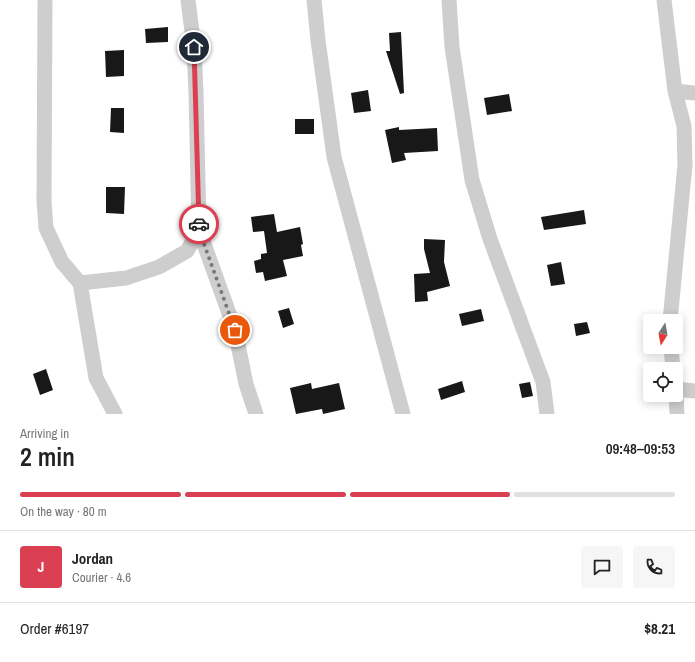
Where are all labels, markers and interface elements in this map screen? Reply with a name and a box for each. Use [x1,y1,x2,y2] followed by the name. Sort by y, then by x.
[177,30,211,64] pin
[183,36,205,58] icon: home
[179,204,219,244] courier
[188,213,210,235] icon: car
[218,313,252,347] pin
[643,314,683,354] north arrow
[643,314,683,402] map controls
[224,319,246,341] icon: bag
[643,362,683,402] button: locate
[20,425,69,442] text: Arriving in
[606,438,675,459] text: 09:48–09:53
[20,439,75,474] text: 2 min
[20,503,107,520] text: On the way · 80 m
[581,546,623,588] button: chat
[633,546,675,588] button: phone
[72,548,113,569] text: Jordan
[38,556,44,577] text: J
[72,569,131,586] text: Courier · 4.6
[20,618,89,639] text: Order #6197
[644,618,675,639] text: $8.21

